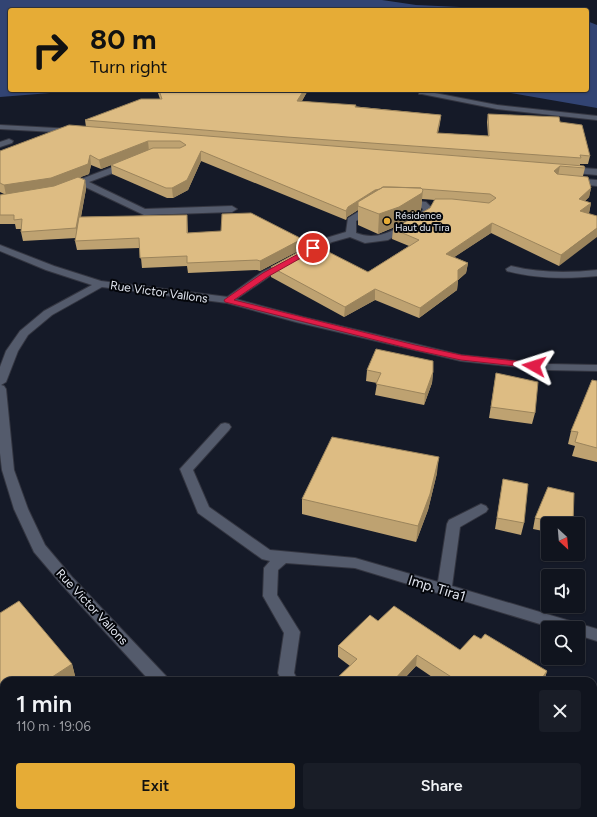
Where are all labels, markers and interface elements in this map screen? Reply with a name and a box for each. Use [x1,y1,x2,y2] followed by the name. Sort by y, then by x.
[90,22,156,56] text: 80 m
[24,24,76,76] icon: right
[90,56,167,78] text: Turn right
[395,209,450,234] place label: Résidence Haut du Tira
[382,216,392,226] marker: Résidence Haut du Tira
[296,231,330,265] pin
[302,237,324,259] icon: arrive
[109,278,209,306] street label: Rue Victor Vallons
[513,345,555,387] position arrow
[541,517,585,561] north arrow
[541,517,585,665] map controls
[53,566,131,648] street label: Rue Victor Vallons
[541,569,585,613] button: sound
[406,572,468,605] street label: Imp. Tira1
[541,621,585,665] button: search
[16,689,72,718] text: 1 min
[539,690,581,732] button: close
[16,719,91,734] text: 110 m · 19:06
[16,763,295,809] button: Exit
[303,763,581,809] button: Share

